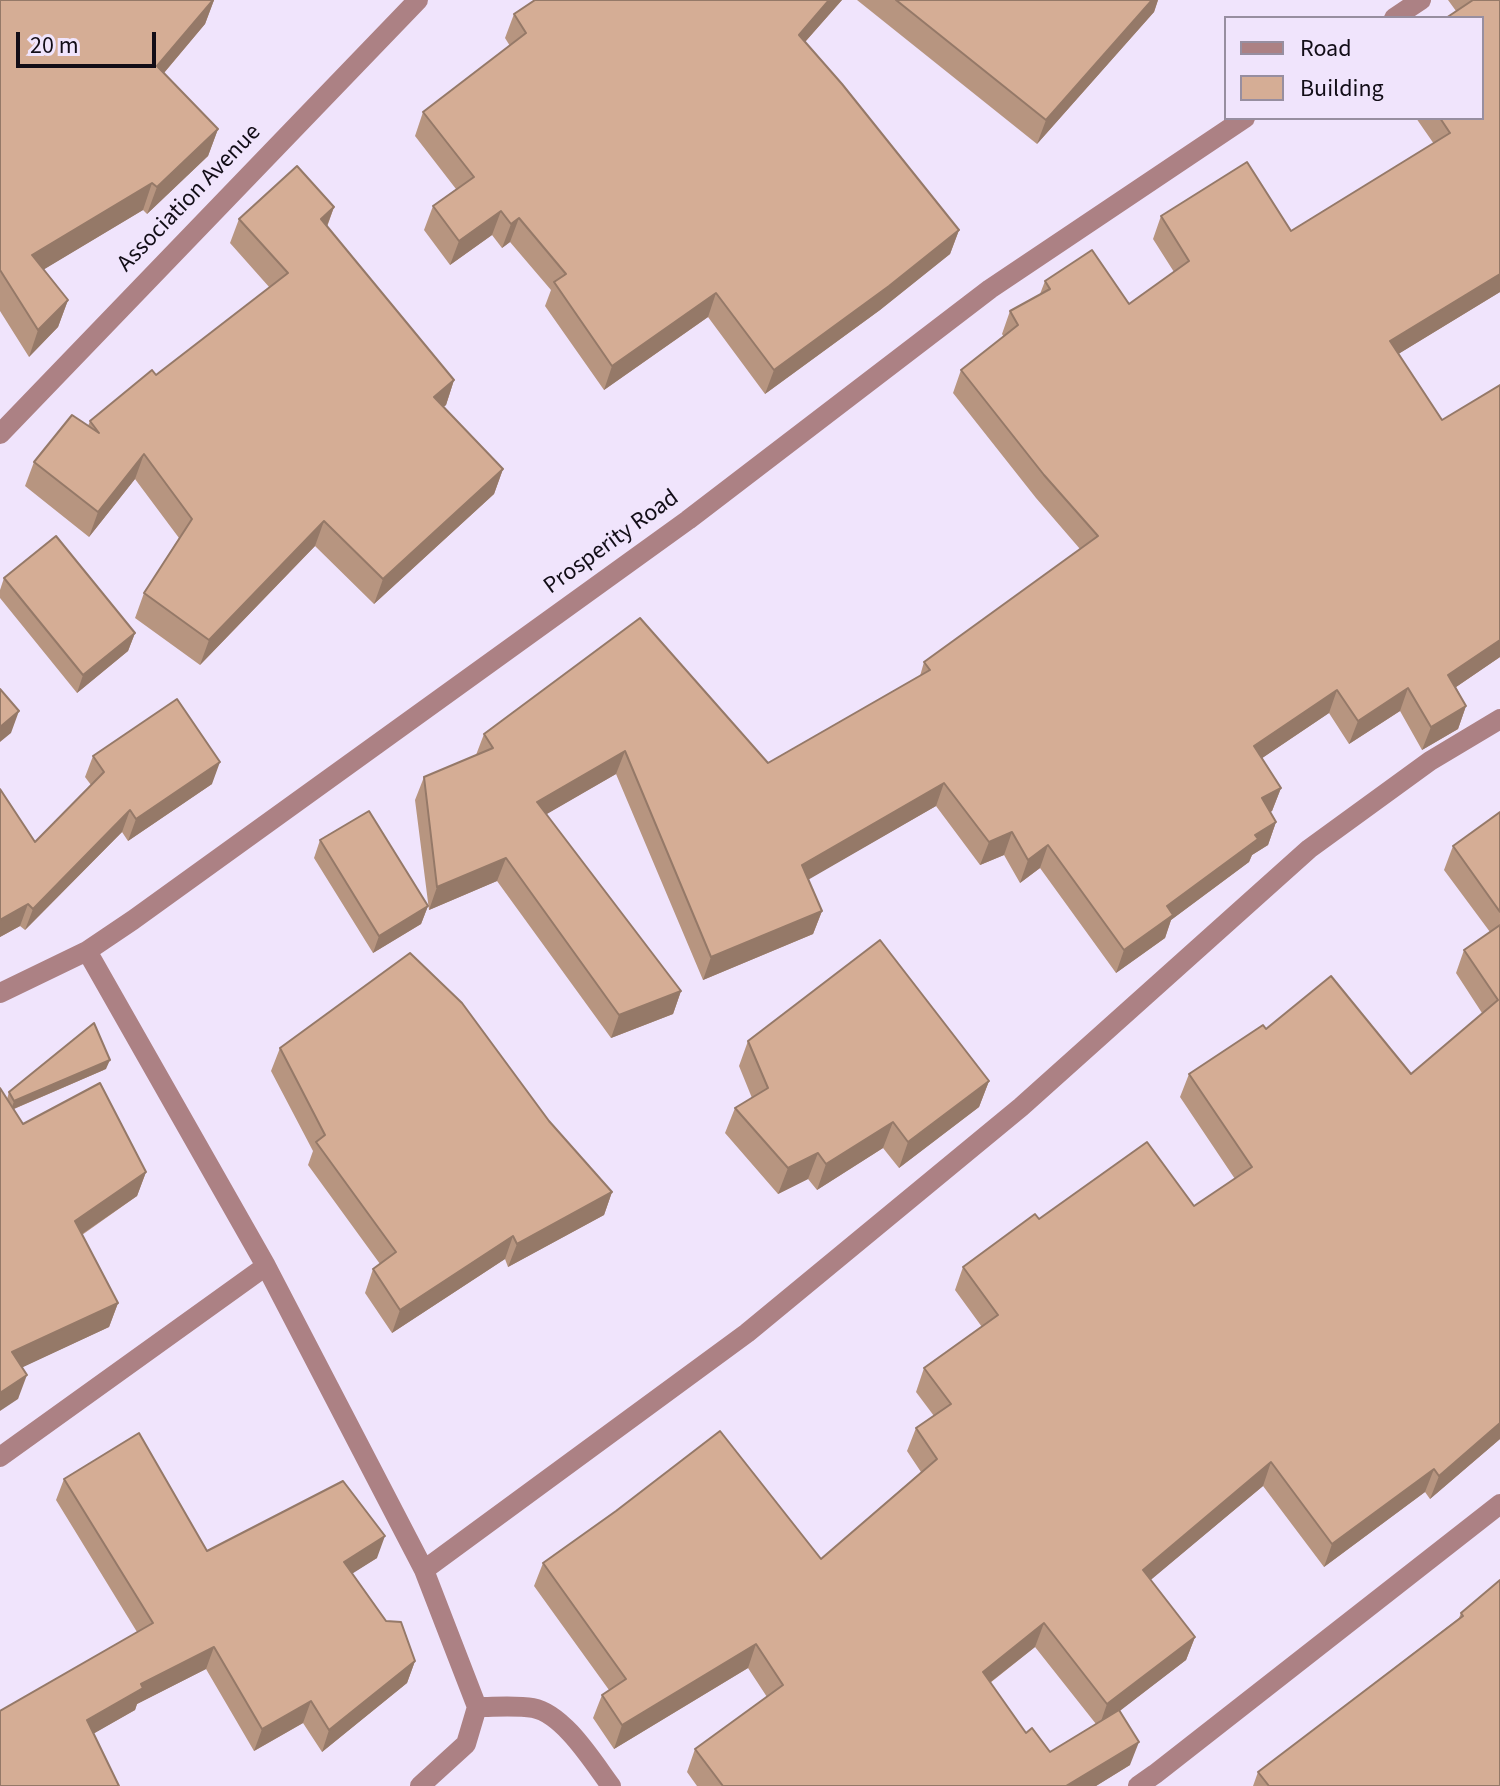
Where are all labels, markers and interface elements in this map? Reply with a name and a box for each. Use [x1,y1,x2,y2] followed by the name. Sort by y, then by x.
[20,16,160,66] scale bar
[1224,16,1484,120] legend
[30,28,79,63] text: 20 m
[1300,31,1352,66] text: Road
[1300,71,1384,106] text: Building
[112,119,268,279] street label: Association Avenue
[539,484,685,602] street label: Prosperity Road

